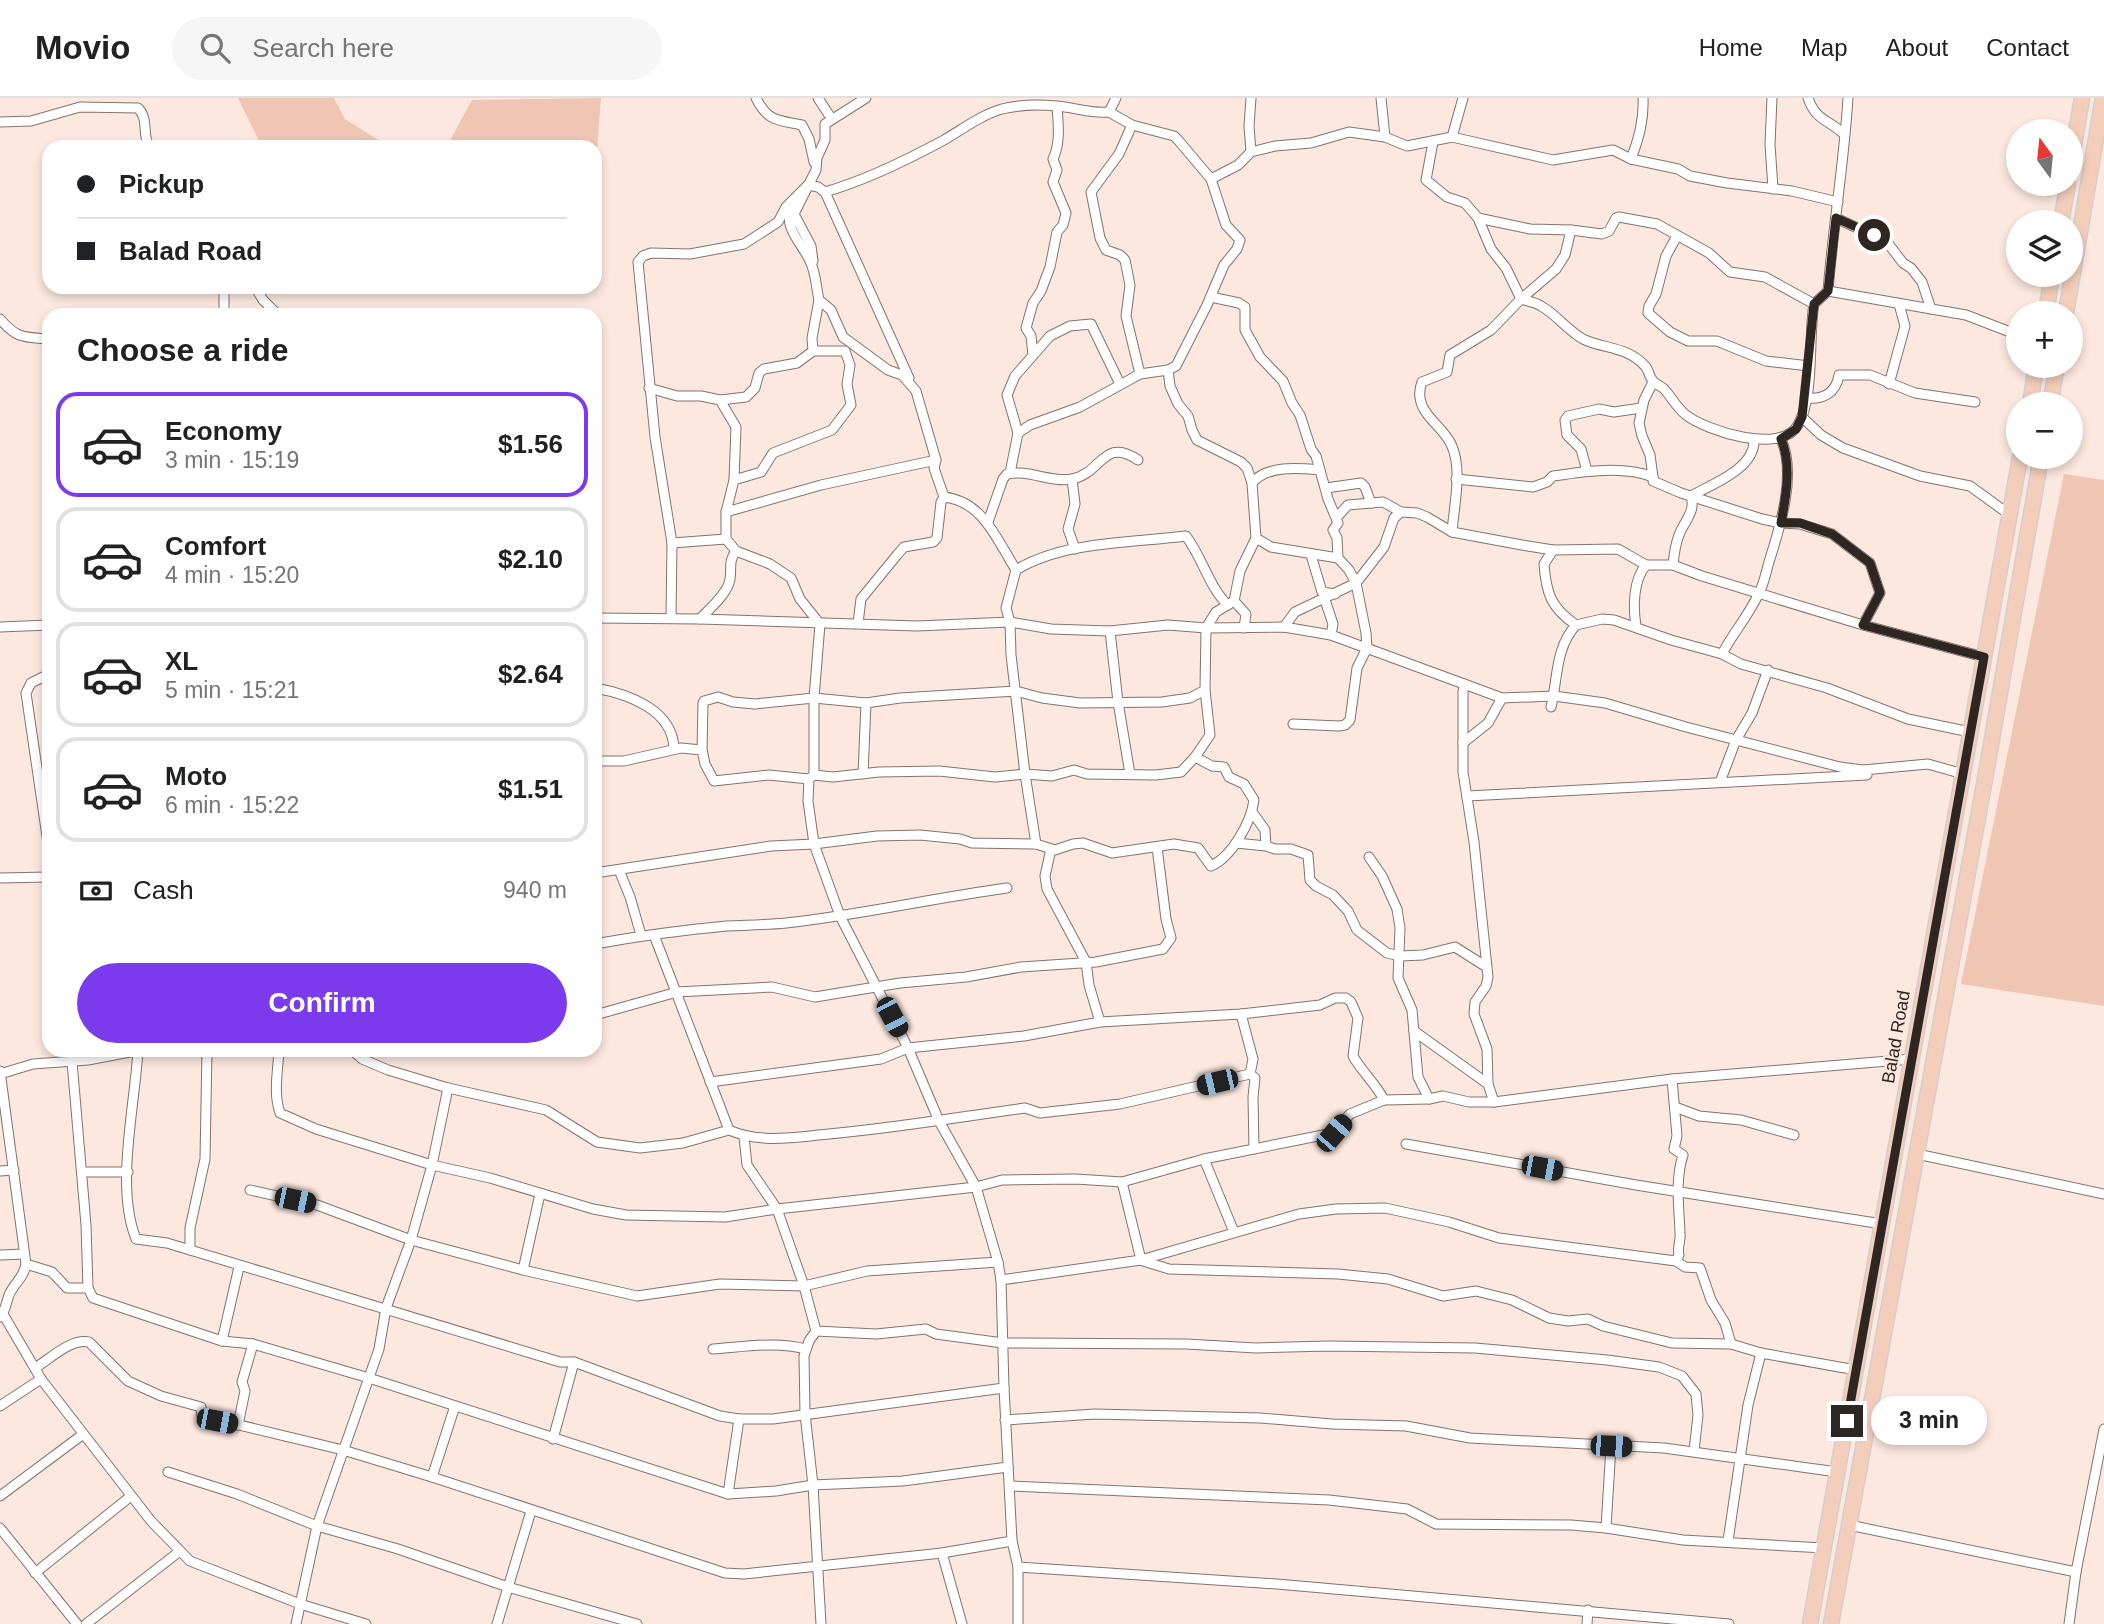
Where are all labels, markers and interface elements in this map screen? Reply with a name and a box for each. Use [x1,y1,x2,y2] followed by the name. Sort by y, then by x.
[172,17,662,80] search box
[35,29,130,66] text: Movio
[196,29,234,67] icon: search
[252,33,394,63] text: Search here
[1699,34,1763,61] text: Home
[1801,34,1848,61] text: Map
[1886,34,1948,61] text: About
[1986,34,2069,61] text: Contact
[2006,119,2082,196] north arrow
[2006,119,2083,469] map controls
[119,169,204,199] text: Pickup
[2006,210,2083,287] button: layers
[1858,219,1890,251] route start
[119,236,262,266] text: Balad Road
[2006,301,2083,378] button: +
[77,332,289,368] text: Choose a ride
[2006,392,2083,469] button: −
[81,413,144,476] icon: car
[165,416,282,446] text: Economy
[498,429,563,459] text: $1.56
[165,447,299,473] text: 3 min · 15:19
[81,528,144,591] icon: car
[165,531,266,561] text: Comfort
[498,544,563,574] text: $2.10
[165,562,299,588] text: 4 min · 15:20
[81,643,144,706] icon: car
[165,646,198,676] text: XL
[498,659,563,689] text: $2.64
[165,677,299,703] text: 5 min · 15:21
[81,758,144,821] icon: car
[165,761,227,791] text: Moto
[498,774,563,804] text: $1.51
[165,792,299,818] text: 6 min · 15:22
[77,872,115,910] icon: cash
[133,875,194,905] text: Cash
[503,877,567,903] text: 940 m
[77,963,567,1043] button: Confirm
[1878,989,1914,1085] street label: Balad Road
[873,994,912,1040] car
[1195,1067,1240,1097] car
[1313,1110,1356,1156] car
[1520,1154,1565,1182] car
[273,1185,318,1215] car
[1871,1396,1987,1446] callout: 3 min
[1831,1405,1863,1437] route end
[195,1407,240,1435] car
[1899,1407,1959,1433] text: 3 min
[1590,1434,1633,1458] car

